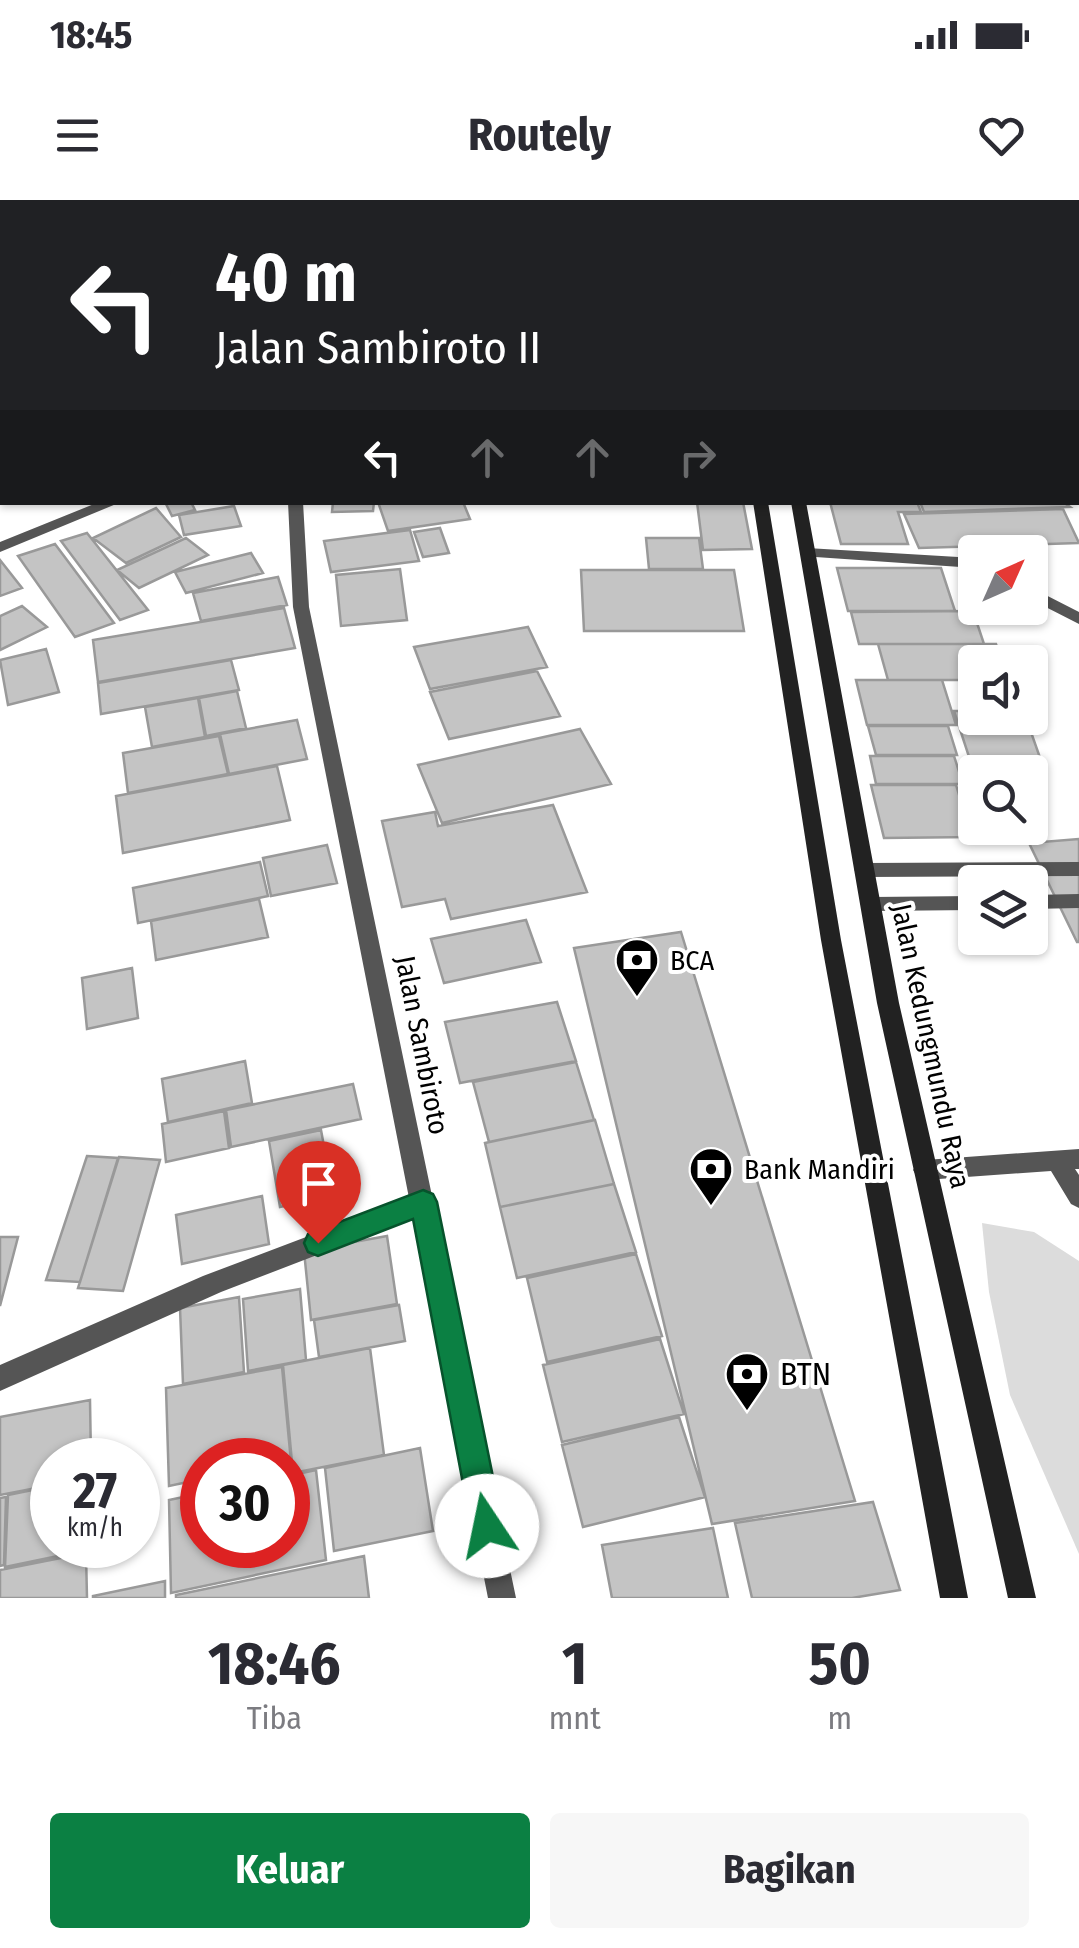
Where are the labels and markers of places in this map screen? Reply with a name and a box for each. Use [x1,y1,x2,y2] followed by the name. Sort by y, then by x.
[614,937,660,998] bank icon: BCA
[670,944,715,977] place label: BCA
[276,1141,361,1244] pin
[688,1146,734,1207] bank icon: Bank Mandiri
[744,1153,895,1186] place label: Bank Mandiri
[724,1351,770,1412] bank icon: BTN
[780,1355,831,1393] place label: BTN

